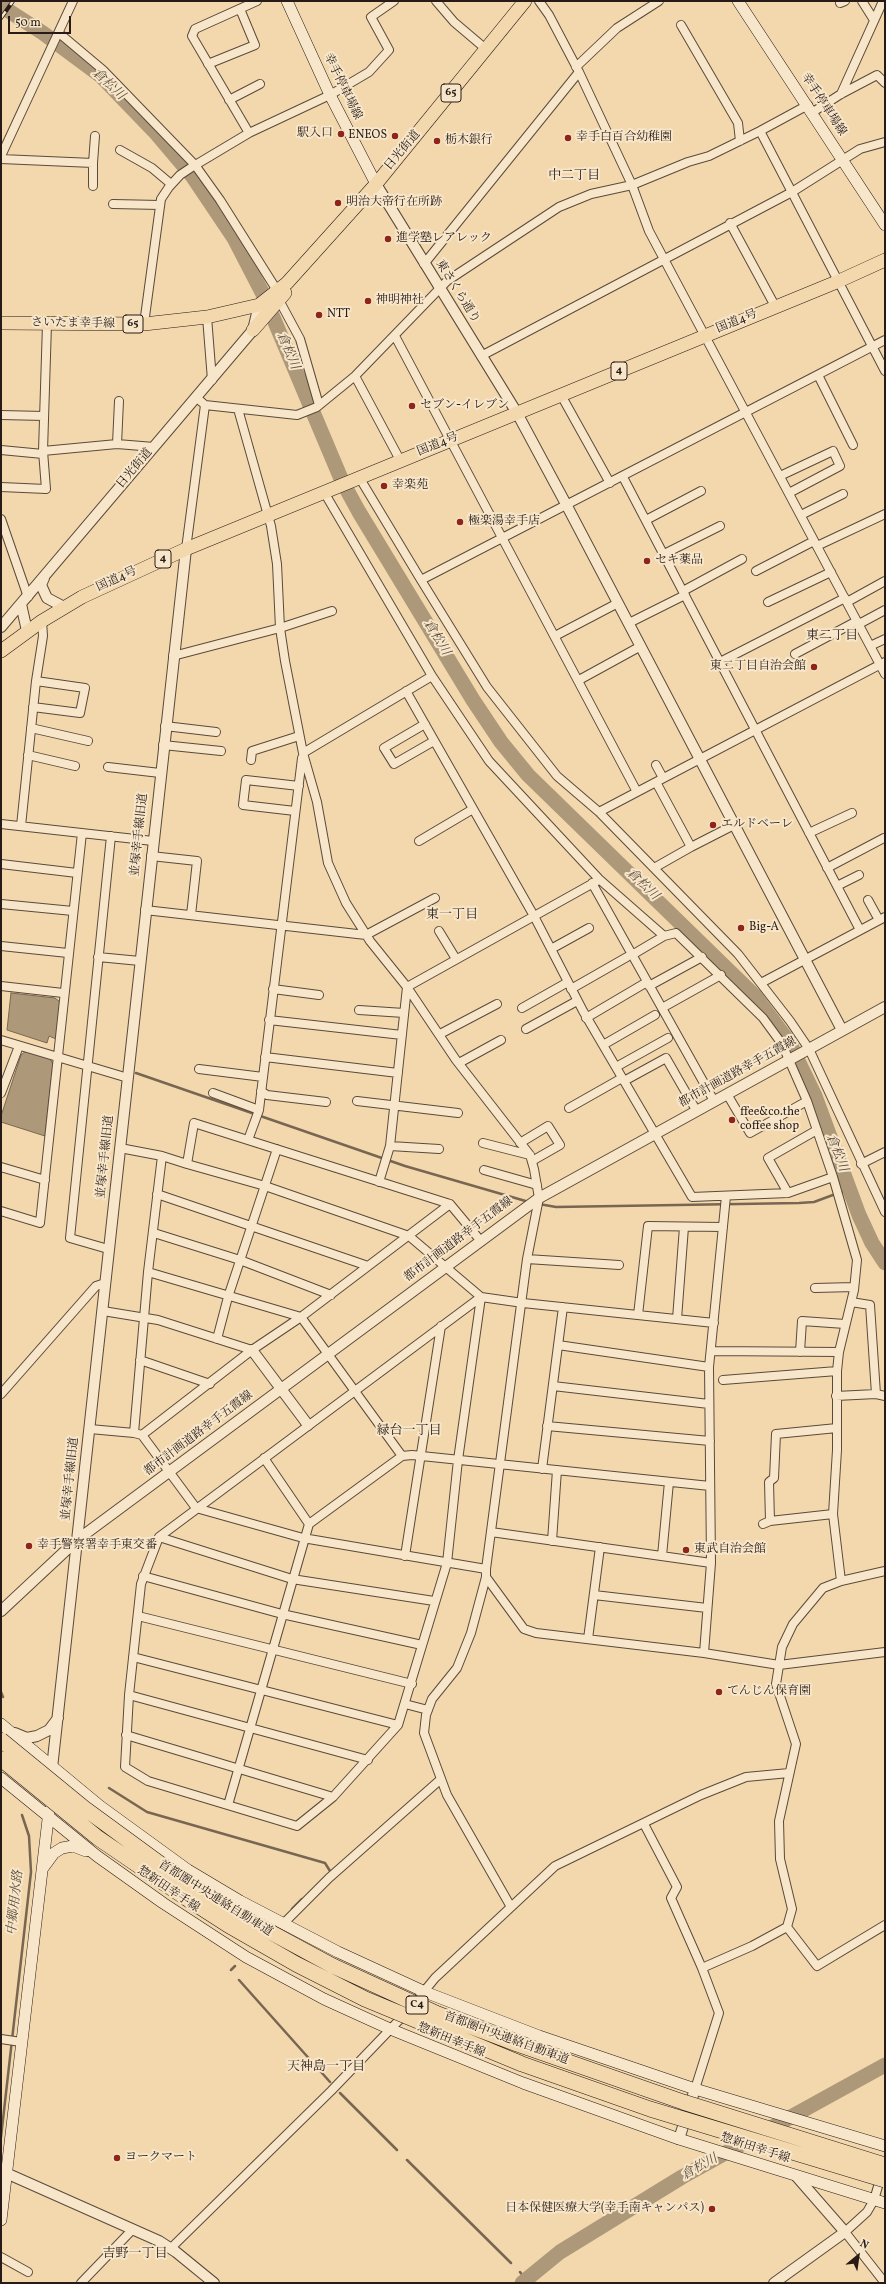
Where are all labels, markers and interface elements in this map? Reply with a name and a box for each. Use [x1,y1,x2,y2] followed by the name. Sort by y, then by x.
[10,8,73,34] scale bar
[15,15,41,31] text: 50 m
[320,51,364,123] street label: 幸手停車場線
[88,66,128,104] water label: 倉松川
[797,71,849,139] street label: 幸手停車場線
[441,84,461,102] road number: 65
[297,127,333,141] place label: 駅入口
[382,128,424,174] street label: 日光街道
[336,129,346,139] marker: 駅入口
[348,129,387,143] place label: ENEOS
[390,131,400,141] marker: ENEOS
[576,131,672,145] place label: 幸手白百合幼稚園
[563,133,573,143] marker: 幸手白百合幼稚園
[445,134,493,148] place label: 栃木銀行
[432,136,442,146] marker: 栃木銀行
[548,169,600,185] district label: 中二丁目
[346,196,442,210] place label: 明治大帝行在所跡
[333,198,343,208] marker: 明治大帝行在所跡
[396,232,492,246] place label: 進学塾レアレック
[383,234,393,244] marker: 進学塾レアレック
[432,258,482,326] street label: 東さくら通り
[376,294,424,308] place label: 神明神社
[363,296,373,306] marker: 神明神社
[714,307,760,337] street label: 国道4号
[327,308,350,322] place label: NTT
[314,310,324,320] marker: NTT
[123,315,143,333] road number: 65
[31,316,115,332] street label: さいたま幸手線
[272,330,302,372] water label: 倉松川
[611,362,627,380] road number: 4
[420,399,509,413] place label: セブン-イレブン
[407,401,417,411] marker: セブン-イレブン
[415,430,461,460] street label: 国道4号
[114,446,156,492] street label: 日光街道
[392,479,428,493] place label: 幸楽苑
[379,481,389,491] marker: 幸楽苑
[468,515,540,529] place label: 極楽湯幸手店
[455,517,465,527] marker: 極楽湯幸手店
[155,550,171,568] road number: 4
[655,554,703,568] place label: セキ薬品
[642,556,652,566] marker: セキ薬品
[94,564,140,596] street label: 国道4号
[419,617,453,659] water label: 倉松川
[806,629,858,645] district label: 東二丁目
[710,660,806,674] place label: 東二丁目自治会館
[809,662,819,672] marker: 東二丁目自治会館
[128,792,152,878] street label: 並塚幸手線旧道
[721,818,793,832] place label: エルドベーレ
[708,820,718,830] marker: エルドベーレ
[623,866,661,904] water label: 倉松川
[426,908,478,924] district label: 東一丁目
[749,921,779,935] place label: Big-A
[736,923,746,933] marker: Big-A
[677,1035,799,1111] street label: 都市計画道路幸手五霞線
[740,1106,800,1134] place label: ffee&co.the coffee shop
[94,1114,118,1200] street label: 並塚幸手線旧道
[727,1115,737,1125] marker: ffee&co.the coffee shop
[822,1132,850,1174] water label: 倉松川
[402,1195,516,1285] street label: 都市計画道路幸手五霞線
[142,1389,256,1479] street label: 都市計画道路幸手五霞線
[377,1424,441,1440] district label: 緑台一丁目
[59,1436,83,1522] street label: 並塚幸手線旧道
[37,1539,157,1553] place label: 幸手警察署幸手東交番
[24,1541,34,1551] marker: 幸手警察署幸手東交番
[694,1543,766,1557] place label: 東武自治会館
[681,1545,691,1555] marker: 東武自治会館
[727,1685,811,1699] place label: てんじん保育園
[714,1687,724,1697] marker: てんじん保育園
[155,1858,275,1940] street label: 首都圏中央連絡自動車道
[134,1864,202,1916] street label: 惣新田幸手線
[5,1870,27,1936] water label: 中郷用水路
[406,1996,428,2014] road number: C4
[442,2010,570,2068] street label: 首都圏中央連絡自動車道
[415,2021,487,2061] street label: 惣新田幸手線
[287,2060,365,2076] district label: 天神島一丁目
[719,2131,791,2167] street label: 惣新田幸手線
[125,2151,197,2165] place label: ヨークマート
[679,2152,721,2184] water label: 倉松川
[112,2153,122,2163] marker: ヨークマート
[505,2202,704,2216] place label: 日本保健医療大学(幸手南キャンパス)
[707,2204,717,2214] marker: 日本保健医療大学(幸手南キャンパス)
[838,2236,878,2276] north arrow
[857,2237,871,2254] text: N
[103,2247,167,2263] district label: 吉野一丁目

